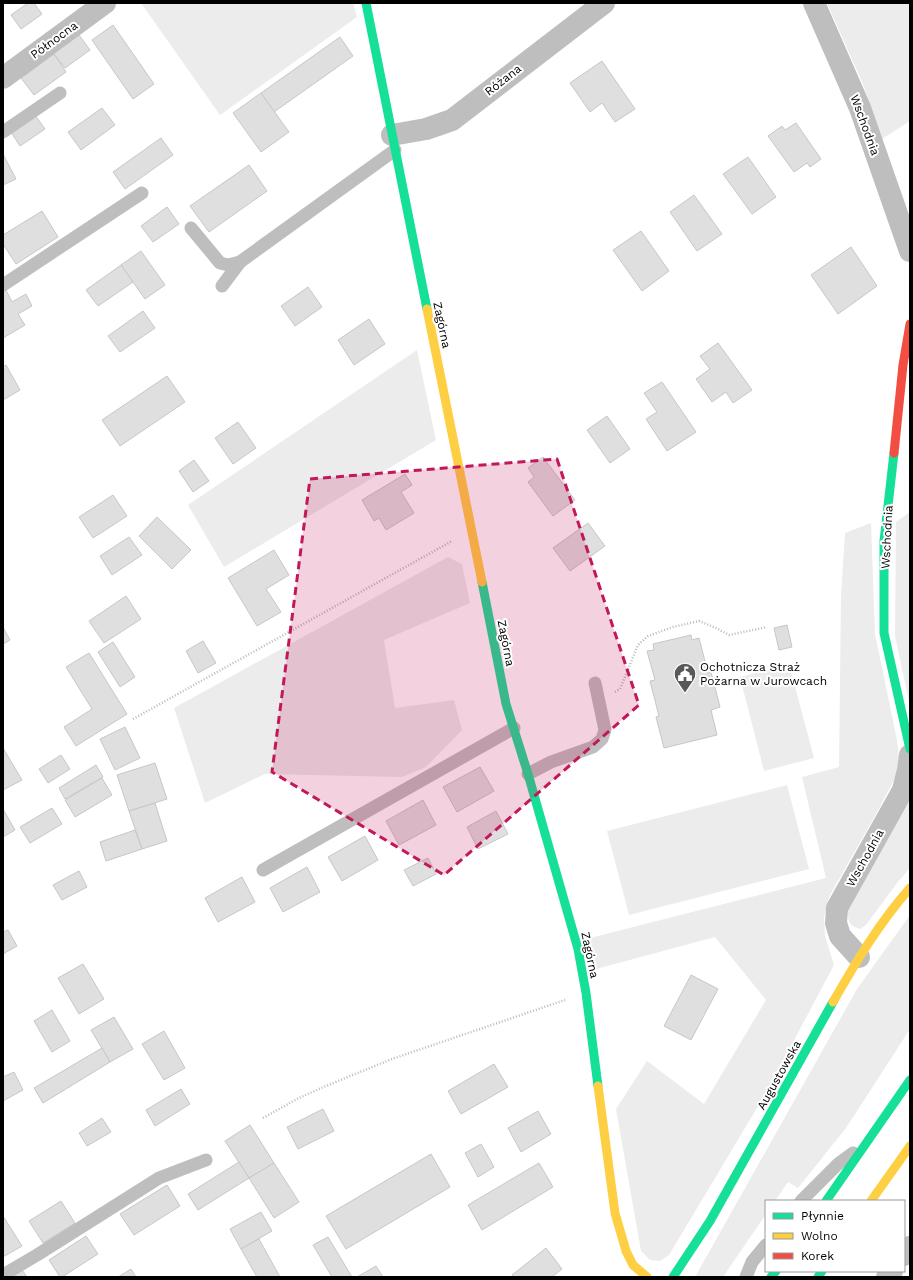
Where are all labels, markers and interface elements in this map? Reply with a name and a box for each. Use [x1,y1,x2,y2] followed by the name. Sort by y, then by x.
[28,18,80,62] street label: Północna
[482,61,524,99] street label: Różana
[848,93,883,158] street label: Wschodnia
[430,301,454,350] street label: Zagórna
[878,505,896,569] street label: Wschodnia
[495,619,517,668] street label: Zagórna
[700,660,827,688] place label: Ochotnicza Straż Pożarna w Jurowcach
[672,661,698,694] public building icon: Ochotnicza Straż Pożarna w Jurowcach
[843,827,887,889] street label: Wschodnia
[578,931,602,980] street label: Zagórna
[754,1038,804,1112] street label: Augustowska
[765,1200,905,1272] legend
[801,1209,844,1223] text: Płynnie
[801,1229,838,1243] text: Wolno
[801,1249,834,1263] text: Korek

